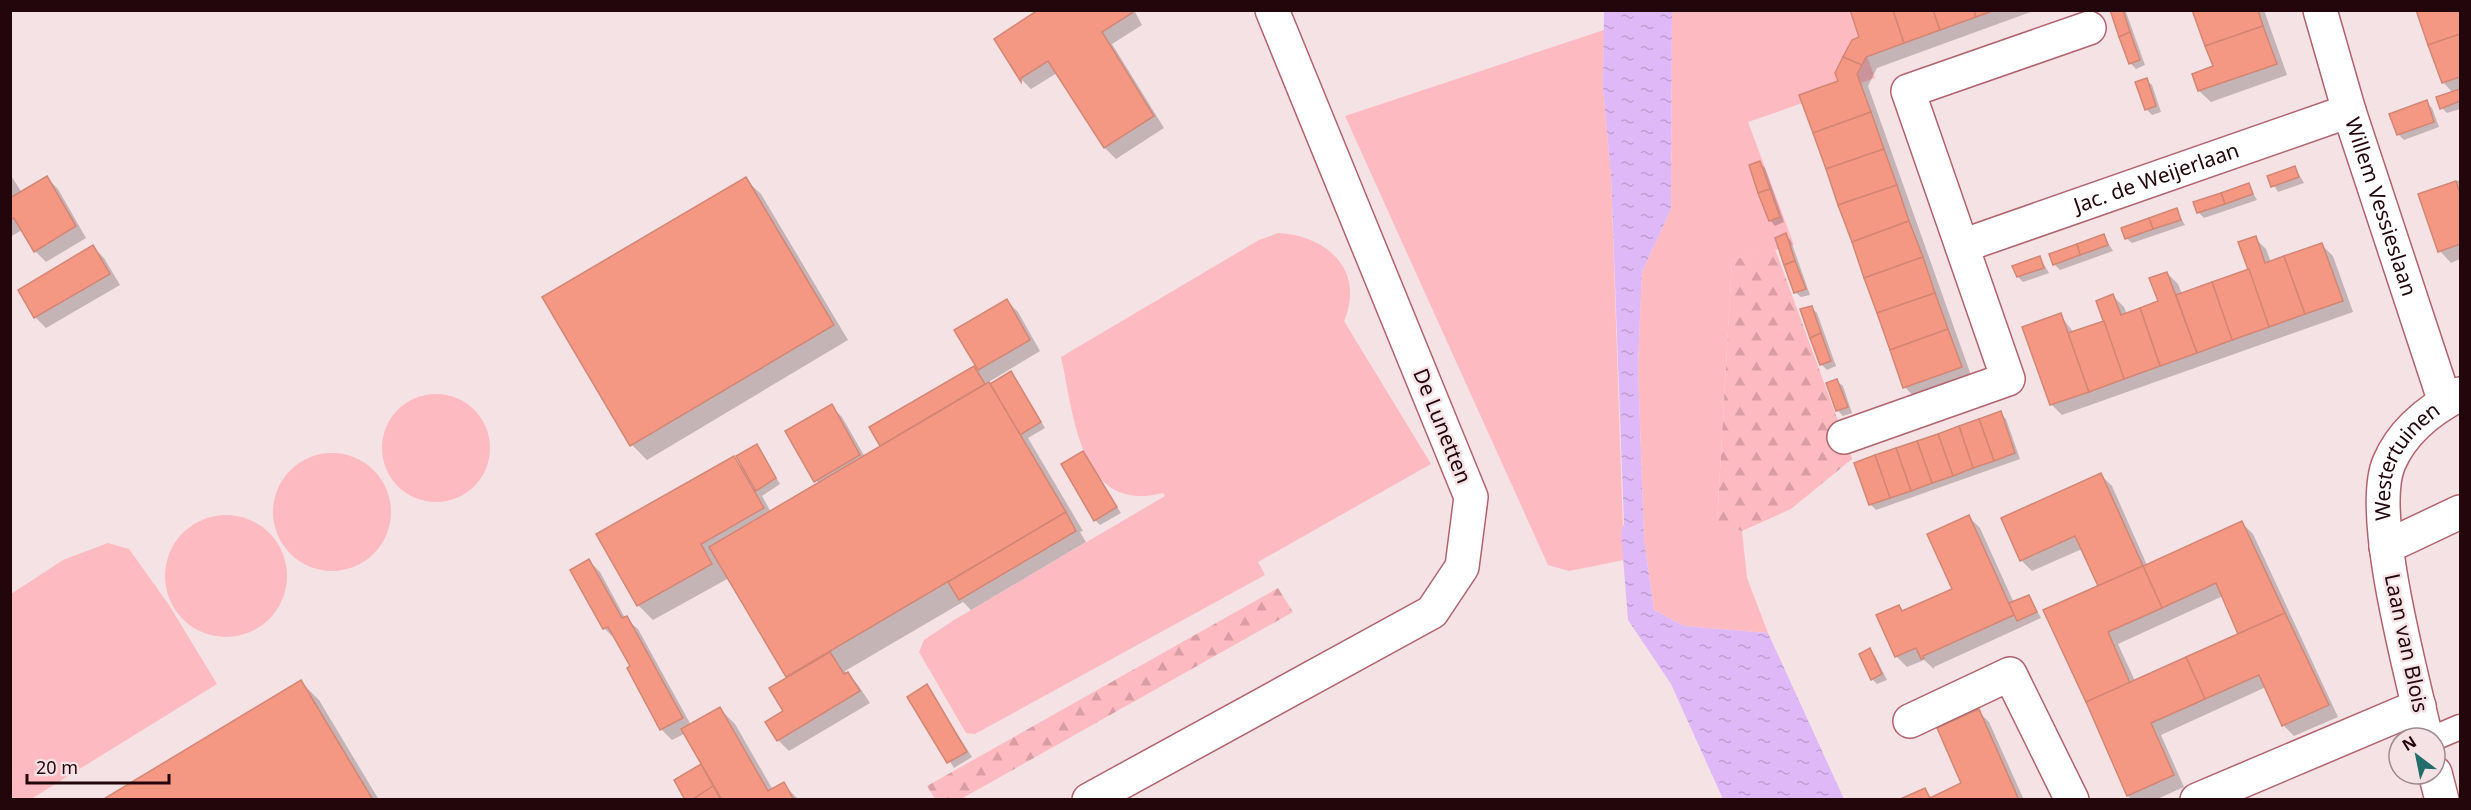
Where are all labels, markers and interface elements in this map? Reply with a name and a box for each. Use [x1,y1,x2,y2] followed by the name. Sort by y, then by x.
[2339,114,2424,299] street label: Willem Vessieslaan
[2068,135,2243,220] street label: Jac. de Weijerlaan
[1407,364,1479,487] street label: De Lunetten
[2368,395,2445,521] street label: Westertuinen
[2379,571,2435,715] street label: Laan van Blois
[2387,726,2447,786] north arrow
[2398,731,2420,756] text: N
[27,747,170,785] scale bar
[36,755,78,779] text: 20 m

